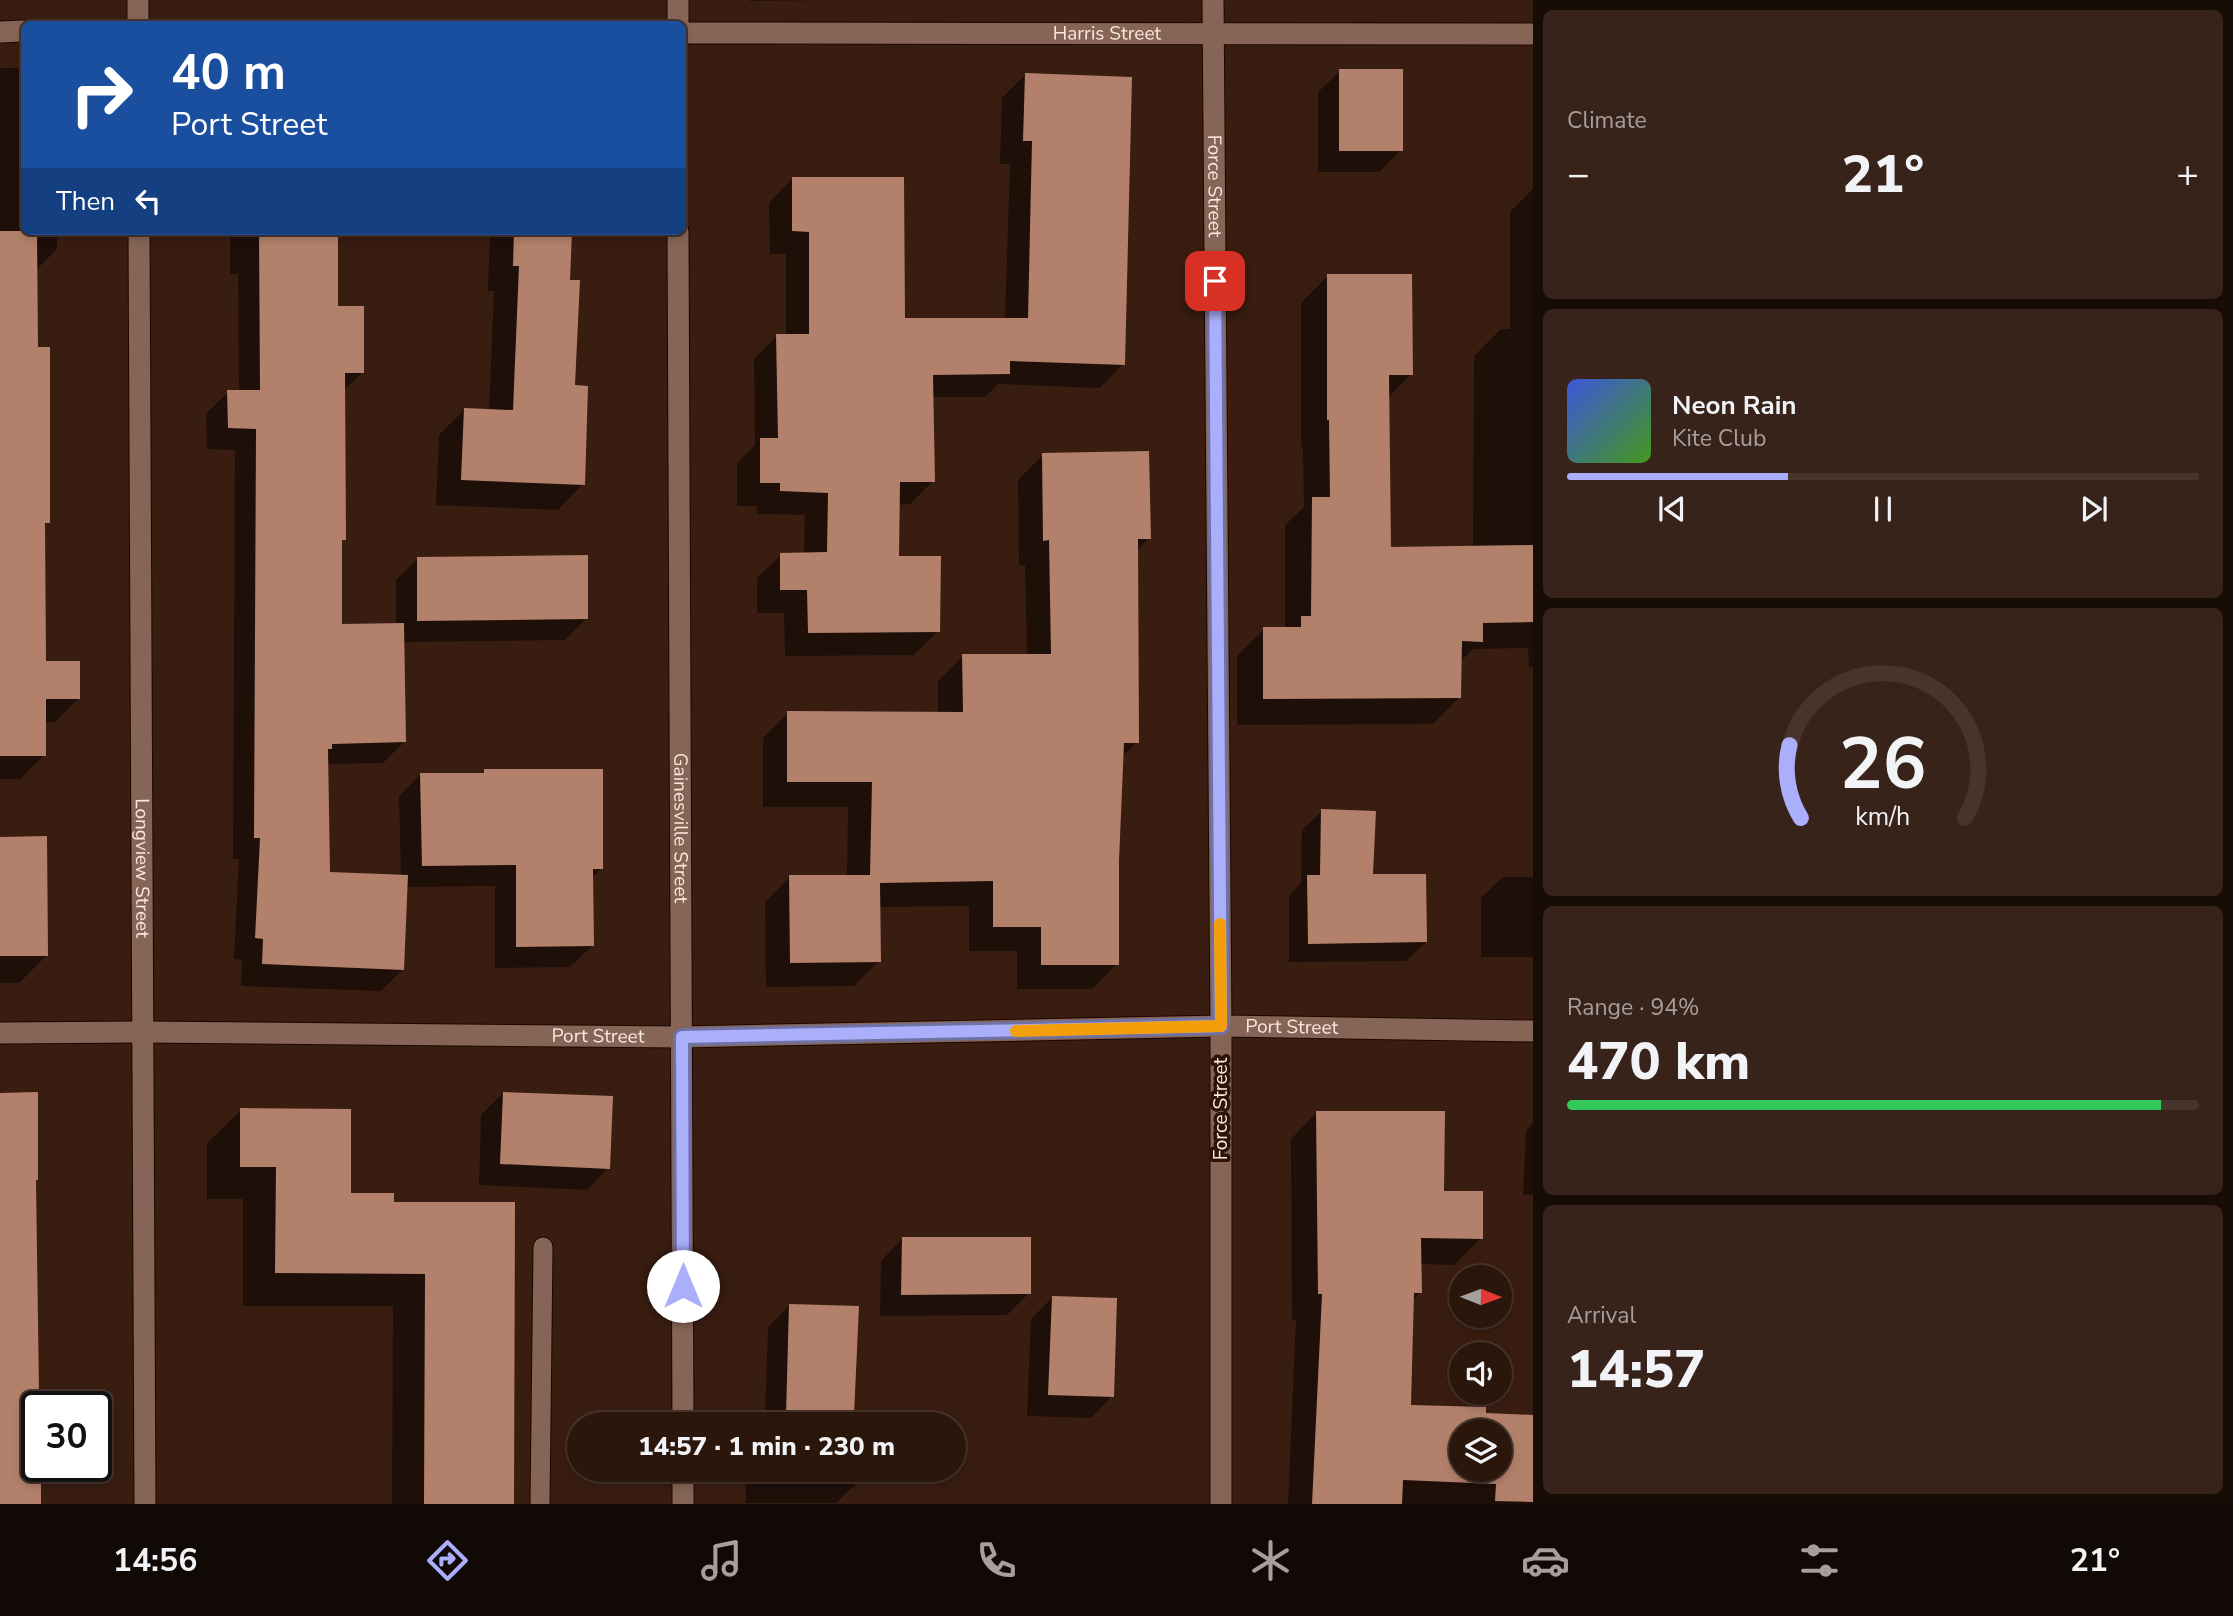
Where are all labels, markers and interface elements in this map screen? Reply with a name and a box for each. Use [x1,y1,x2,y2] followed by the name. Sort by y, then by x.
[1053,20,1162,47] street label: Harris Street
[171,39,286,106] text: 40 m
[56,49,147,140] icon: right
[171,103,327,146] text: Port Street
[1567,105,1647,136] text: Climate
[1201,134,1228,238] street label: Force Street
[1842,139,1924,210] text: 21°
[1567,149,1590,200] text: −
[2176,149,2199,200] text: +
[129,182,167,220] icon: left
[56,184,115,219] text: Then
[1185,251,1245,311] pin
[1196,262,1234,300] icon: arrive
[1672,388,1797,423] text: Neon Rain
[1672,423,1766,454] text: Kite Club
[1653,490,1691,528] icon: previous
[1864,490,1902,528] icon: pause
[2075,490,2113,528] icon: next
[1839,714,1927,814] text: 26
[667,753,694,904] street label: Gainesville Street
[129,798,155,938] street label: Longview Street
[1855,800,1911,834] text: km/h
[1567,992,1699,1023] text: Range · 94%
[1245,1013,1339,1041] street label: Port Street
[551,1023,645,1050] street label: Port Street
[1567,1026,1750,1097] text: 470 km
[1208,1057,1234,1160] street label: Force Street
[646,1249,720,1323] position arrow
[1449,1265,1512,1328] north arrow
[1449,1265,1512,1482] map controls
[1567,1300,1636,1331] text: Arrival
[1567,1334,1705,1405] text: 14:57
[1449,1342,1512,1405] button: sound
[21,1391,112,1482] speed limit sign: 30
[1449,1419,1512,1482] button: layers
[638,1429,895,1464] text: 14:57 · 1 min · 230 m
[423,1536,472,1585] icon: directions
[697,1536,746,1585] icon: music
[972,1536,1021,1585] icon: phone
[1246,1536,1295,1585] icon: climate
[1521,1536,1570,1585] icon: car
[1795,1536,1844,1585] icon: filters
[113,1539,197,1582] text: 14:56
[2070,1539,2120,1582] text: 21°

